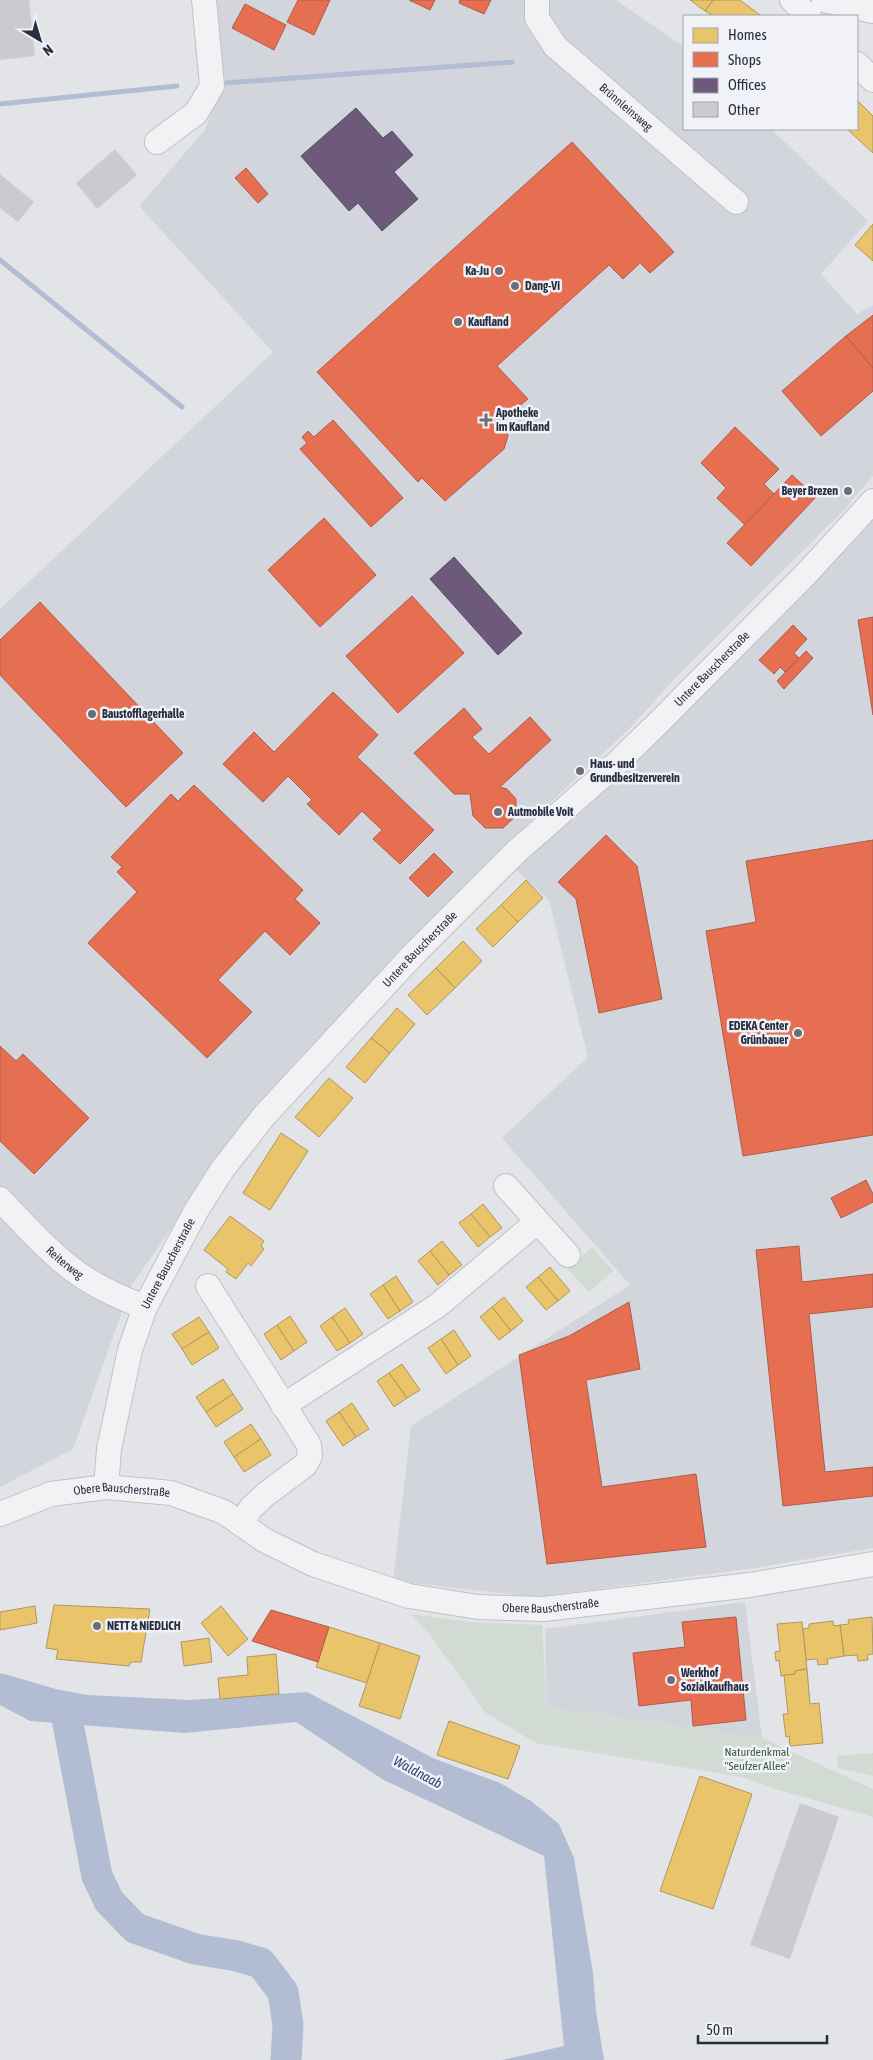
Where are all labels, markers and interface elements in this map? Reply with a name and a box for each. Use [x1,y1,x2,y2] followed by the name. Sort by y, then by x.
[15,15,65,65] north arrow
[683,15,858,130] legend
[728,26,767,43] text: Homes
[40,41,56,59] text: N
[728,51,761,68] text: Shops
[728,76,766,93] text: Offices
[597,80,656,134] street label: Brünnleinsweg
[728,101,760,118] text: Other
[465,264,489,278] place label: Ka-Ju
[493,265,505,277] marker: Ka-Ju
[525,279,560,293] place label: Dang-Vi
[509,280,521,292] marker: Dang-Vi
[468,315,509,329] place label: Kaufland
[452,316,464,328] marker: Kaufland
[495,406,550,434] place label: Apotheke im Kaufland
[480,414,492,426] marker: Apotheke im Kaufland
[781,484,838,498] place label: Beyer Brezen
[842,485,854,497] marker: Beyer Brezen
[671,628,752,709] street label: Untere Bauscherstraße
[102,707,185,721] place label: Baustofflagerhalle
[86,708,98,720] marker: Baustofflagerhalle
[590,757,680,785] place label: Haus- und Grundbesitzerverein
[574,765,586,777] marker: Haus- und Grundbesitzerverein
[507,805,574,819] place label: Autmobile Voit
[492,806,504,818] marker: Autmobile Voit
[380,908,460,990] street label: Untere Bauscherstraße
[729,1019,788,1047] place label: EDEKA Center Grünbauer
[792,1027,804,1039] marker: EDEKA Center Grünbauer
[138,1216,198,1311] street label: Untere Bauscherstraße
[43,1243,87,1283] street label: Reiterweg
[73,1480,171,1500] street label: Obere Bauscherstraße
[502,1596,600,1616] street label: Obere Bauscherstraße
[107,1619,181,1633] place label: NETT & NiEDLiCH
[91,1620,103,1632] marker: NETT & NiEDLiCH
[680,1666,750,1694] place label: Werkhof Sozialkaufhaus
[665,1674,677,1686] marker: Werkhof Sozialkaufhaus
[724,1745,790,1773] park label: Naturdenkmal "Seufzer Allee"
[391,1753,445,1792] water label: Waldnaab
[698,2012,827,2044] scale bar
[706,2021,733,2038] text: 50 m

